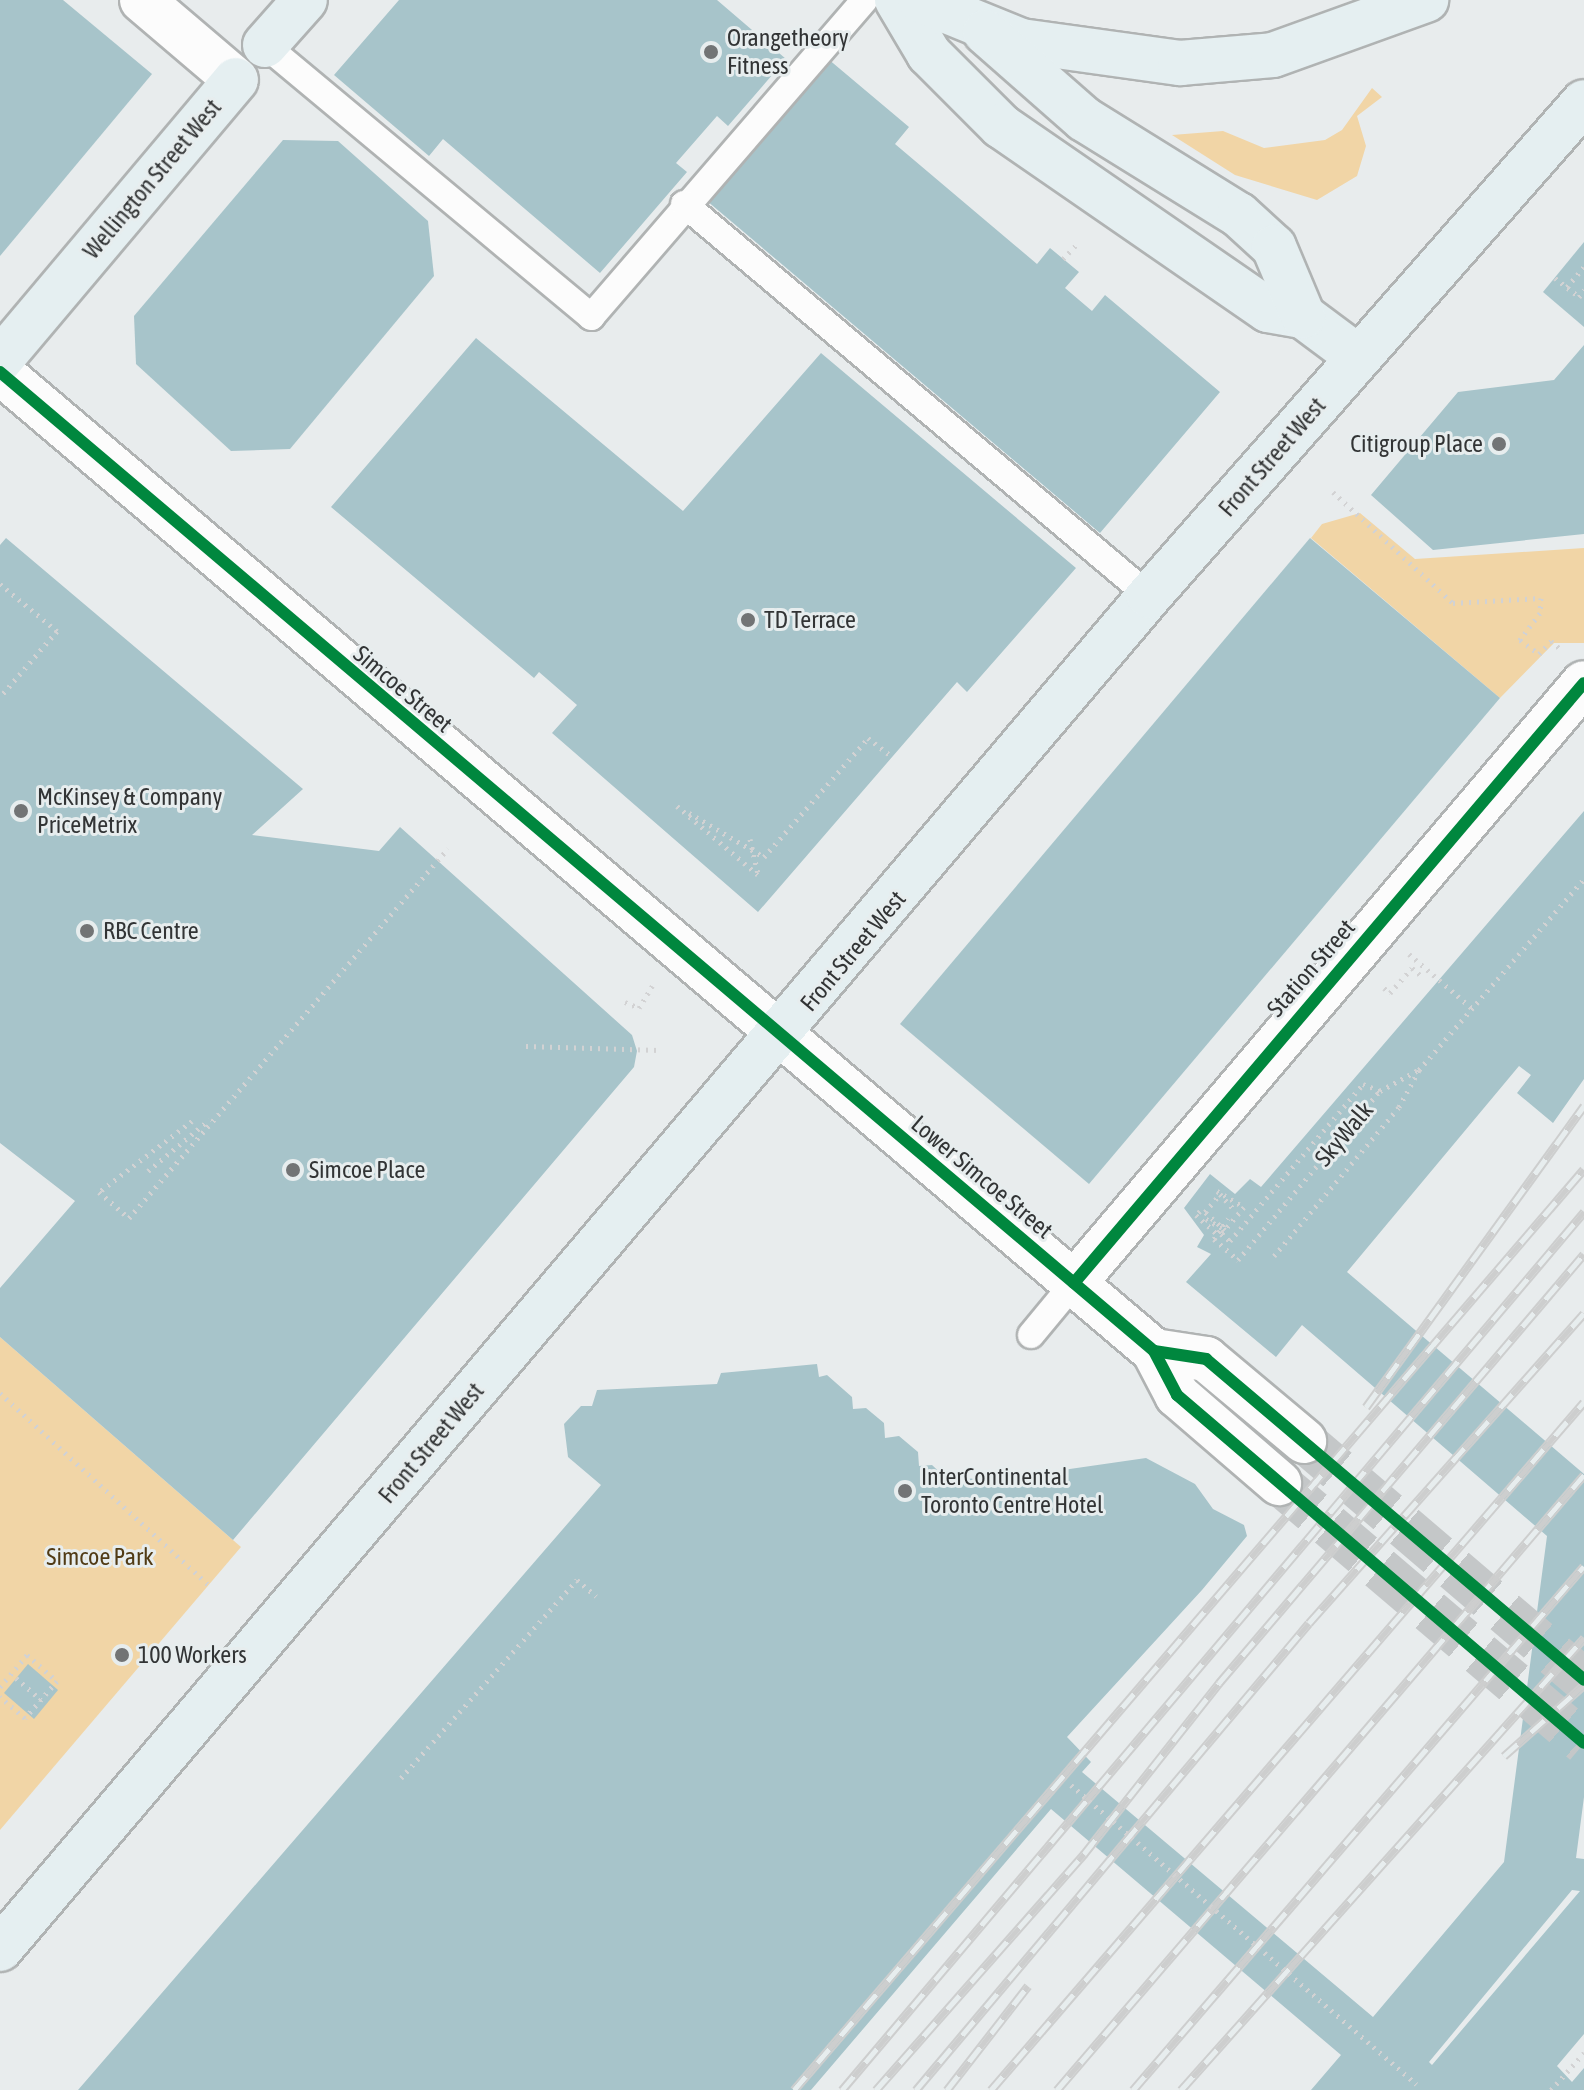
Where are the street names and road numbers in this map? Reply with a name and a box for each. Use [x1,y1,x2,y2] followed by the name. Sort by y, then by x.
[77,93,227,265] street label: Wellington Street West
[1212,392,1332,522] street label: Front Street West
[348,639,458,739] street label: Simcoe Street
[794,885,912,1017] street label: Front Street West
[1261,913,1361,1023] street label: Station Street
[1309,1096,1379,1172] street label: SkyWalk
[906,1110,1058,1244] street label: Lower Simcoe Street
[372,1377,490,1509] street label: Front Street West

